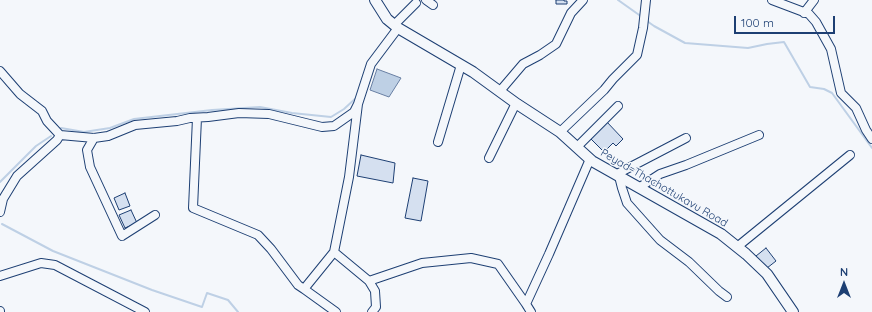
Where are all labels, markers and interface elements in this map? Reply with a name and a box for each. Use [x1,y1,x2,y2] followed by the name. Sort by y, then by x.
[736,8,837,34] scale bar
[741,15,774,30] text: 100 m
[598,146,730,230] street label: Peyad=Thachottukavu Road
[824,264,864,304] north arrow
[840,265,848,279] text: N

